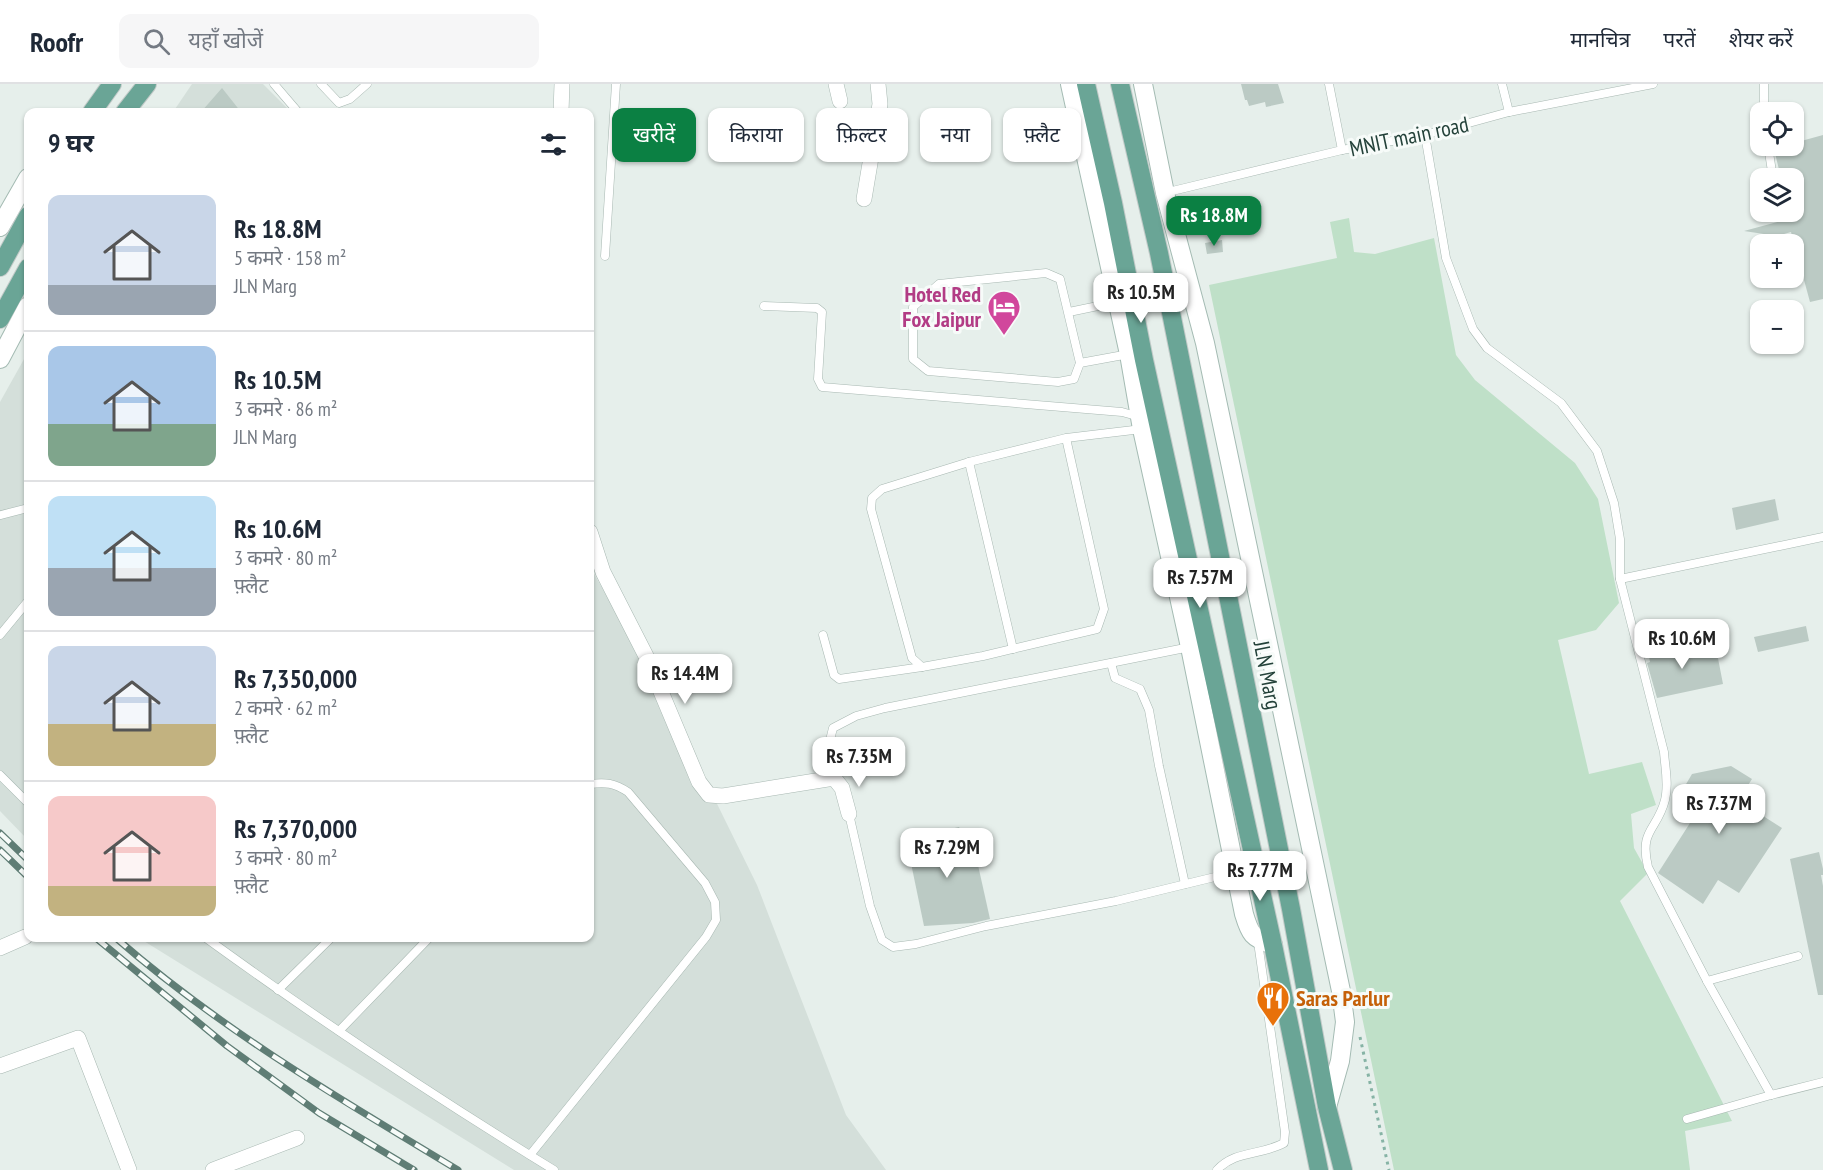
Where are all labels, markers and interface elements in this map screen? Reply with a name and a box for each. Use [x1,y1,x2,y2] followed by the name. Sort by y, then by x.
[119,14,539,68] search box
[30,23,83,60] text: Roofr
[140,25,173,58] icon: search
[188,26,263,54] text: यहाँ खोजें
[1570,26,1630,53] text: मानचित्र
[1663,26,1696,53] text: परतें
[1729,26,1793,53] text: शेयर करें
[1750,102,1804,354] map controls
[1750,102,1804,156] button: locate
[612,108,696,162] chip: खरीदें
[708,108,804,162] chip: किराया
[816,108,908,162] chip: फ़िल्टर
[920,108,991,162] chip: नया
[1003,108,1081,162] chip: फ़्लैट
[1347,110,1471,162] street label: MNIT main road
[48,126,94,159] text: 9 घर
[537,128,570,161] icon: filters
[1750,168,1804,222] button: layers
[1152,196,1276,247] pin: Rs 18.8M
[1180,202,1248,228] text: Rs 18.8M
[234,212,322,245] text: Rs 18.8M
[96,219,168,291] icon: home
[1750,234,1804,288] button: +
[234,245,346,271] text: 5 कमरे · 158 m²
[234,273,297,299] text: JLN Marg
[1079,273,1203,324] pin: Rs 10.5M
[1107,279,1175,305] text: Rs 10.5M
[902,280,982,333] place label: Hotel Red Fox Jaipur
[986,289,1022,336] hotel icon: Hotel Red Fox Jaipur
[1750,300,1804,354] button: −
[234,363,322,396] text: Rs 10.5M
[96,370,168,442] icon: home
[234,396,337,422] text: 3 कमरे · 86 m²
[234,424,297,450] text: JLN Marg
[234,512,322,545] text: Rs 10.6M
[96,520,168,592] icon: home
[234,545,337,571] text: 3 कमरे · 80 m²
[1138,558,1262,609] pin: Rs 7.57M
[1167,564,1233,590] text: Rs 7.57M
[234,573,269,599] text: फ़्लैट
[1620,619,1744,670] pin: Rs 10.6M
[1648,625,1716,651] text: Rs 10.6M
[1247,637,1288,712] street label: JLN Marg
[623,654,747,705] pin: Rs 14.4M
[651,660,719,686] text: Rs 14.4M
[234,662,357,695] text: Rs 7,350,000
[96,670,168,742] icon: home
[234,695,337,721] text: 2 कमरे · 62 m²
[234,723,269,749] text: फ़्लैट
[797,737,921,788] pin: Rs 7.35M
[826,743,892,769] text: Rs 7.35M
[1657,784,1781,835] pin: Rs 7.37M
[1686,790,1752,816] text: Rs 7.37M
[234,812,357,845] text: Rs 7,370,000
[96,820,168,892] icon: home
[885,828,1009,879] pin: Rs 7.29M
[914,834,980,860] text: Rs 7.29M
[234,845,337,871] text: 3 कमरे · 80 m²
[1198,851,1322,902] pin: Rs 7.77M
[1227,857,1293,883] text: Rs 7.77M
[234,873,269,899] text: फ़्लैट
[1255,980,1291,1027] restaurant icon: Saras Parlur
[1296,984,1390,1012] place label: Saras Parlur

